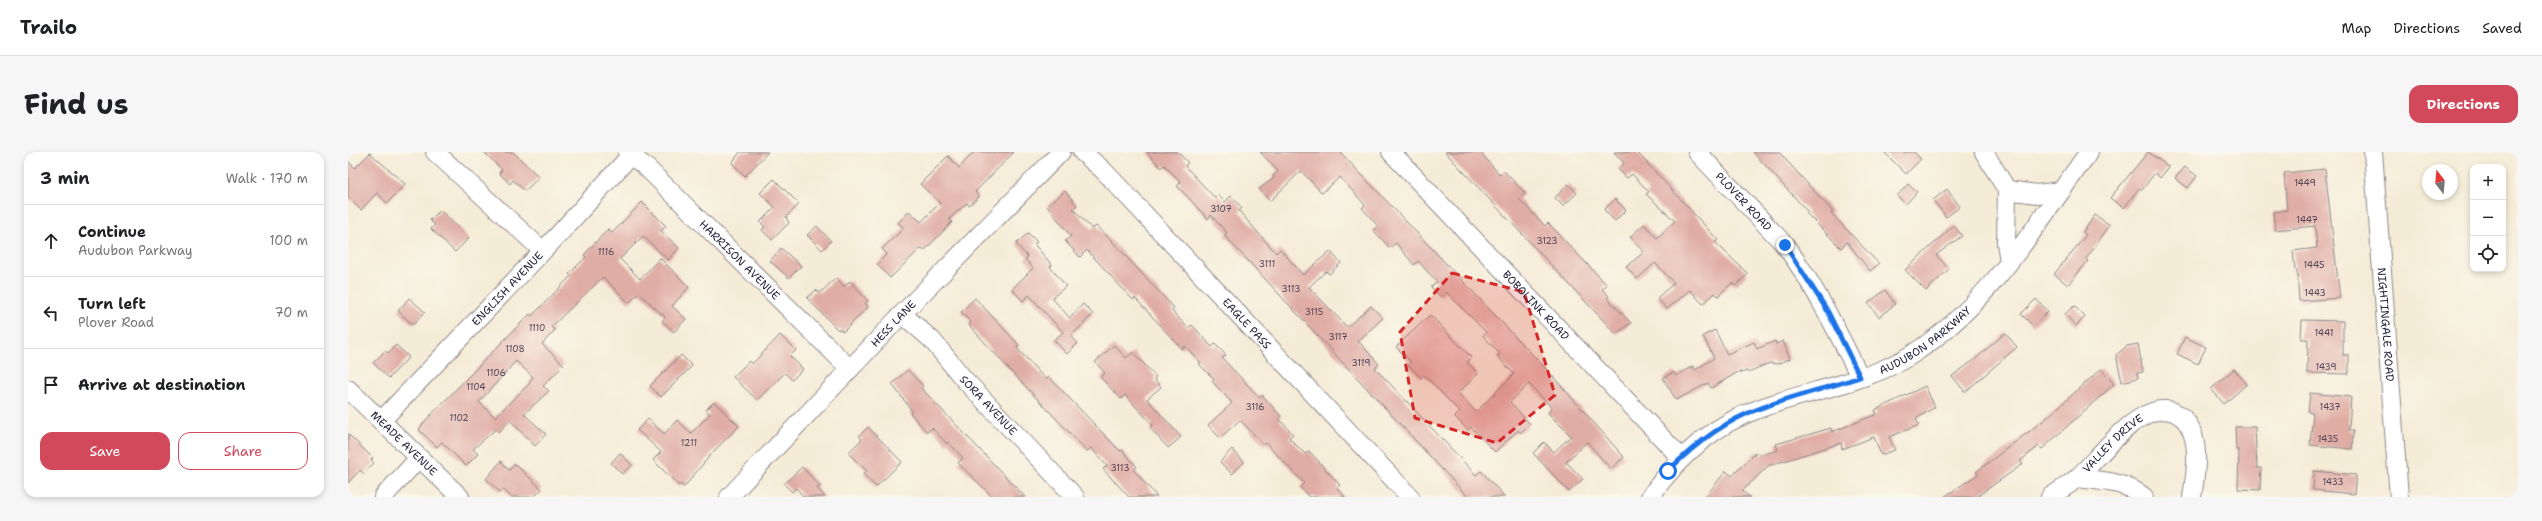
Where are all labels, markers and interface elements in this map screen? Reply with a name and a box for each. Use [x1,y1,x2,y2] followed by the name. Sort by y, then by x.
[20,15,77,40] text: Trailo
[2342,19,2372,37] text: Map
[2394,19,2460,37] text: Directions
[2482,19,2522,37] text: Saved
[24,85,129,123] text: Find us
[2409,85,2518,123] button: Directions
[2422,164,2458,200] north arrow
[2470,164,2506,272] map controls
[2470,164,2506,200] button: +
[40,167,90,189] text: 3 min
[1712,169,1775,234] street label: PLOVER ROAD
[226,170,308,187] text: Walk · 170 m
[2294,177,2316,189] house number: 1449
[2470,200,2506,236] button: −
[1210,203,1232,215] house number: 3107
[2296,214,2318,226] house number: 1447
[696,217,783,303] street label: HARRISON AVENUE
[78,222,146,242] text: Continue
[40,230,62,252] icon: ahead
[269,232,308,249] text: 100 m
[1536,235,1558,247] house number: 3123
[1776,236,1794,254] route end
[2470,236,2506,272] button: locate
[78,242,192,259] text: Audubon Parkway
[598,246,614,258] house number: 1116
[469,248,547,329] street label: ENGLISH AVENUE
[1259,258,1275,270] house number: 3111
[2304,259,2324,271] house number: 1445
[1499,267,1572,344] street label: BOBOLINK ROAD
[2374,267,2397,382] street label: NIGHTINGALE ROAD
[1282,283,1300,295] house number: 3113
[2304,287,2326,299] house number: 1443
[78,294,146,314] text: Turn left
[1219,295,1274,352] street label: EAGLE PASS
[868,297,920,350] street label: HESS LANE
[40,302,62,324] icon: left
[1877,303,1975,378] street label: AUDUBON PARKWAY
[274,304,308,321] text: 70 m
[1305,306,1323,318] house number: 3115
[78,314,154,331] text: Plover Road
[529,322,545,334] house number: 1110
[2314,327,2334,339] house number: 1441
[1329,331,1347,343] house number: 3117
[505,343,525,355] house number: 1108
[1352,357,1370,369] house number: 3119
[2315,361,2337,373] house number: 1439
[486,367,506,379] house number: 1106
[956,372,1020,439] street label: SORA AVENUE
[40,374,62,396] icon: arrive
[78,375,246,395] text: Arrive at destination
[466,381,486,393] house number: 1104
[1245,401,1265,413] house number: 3116
[2320,401,2340,413] house number: 1437
[367,408,440,479] street label: MEADE AVENUE
[2079,411,2146,476] street label: VALLEY DRIVE
[449,412,469,424] house number: 1102
[40,432,170,470] button: Save
[178,432,308,470] button: Share
[2318,433,2338,445] house number: 1435
[681,437,697,449] house number: 1211
[1111,462,1129,474] house number: 3113
[1659,462,1677,480] route start
[2322,476,2344,488] house number: 1433

